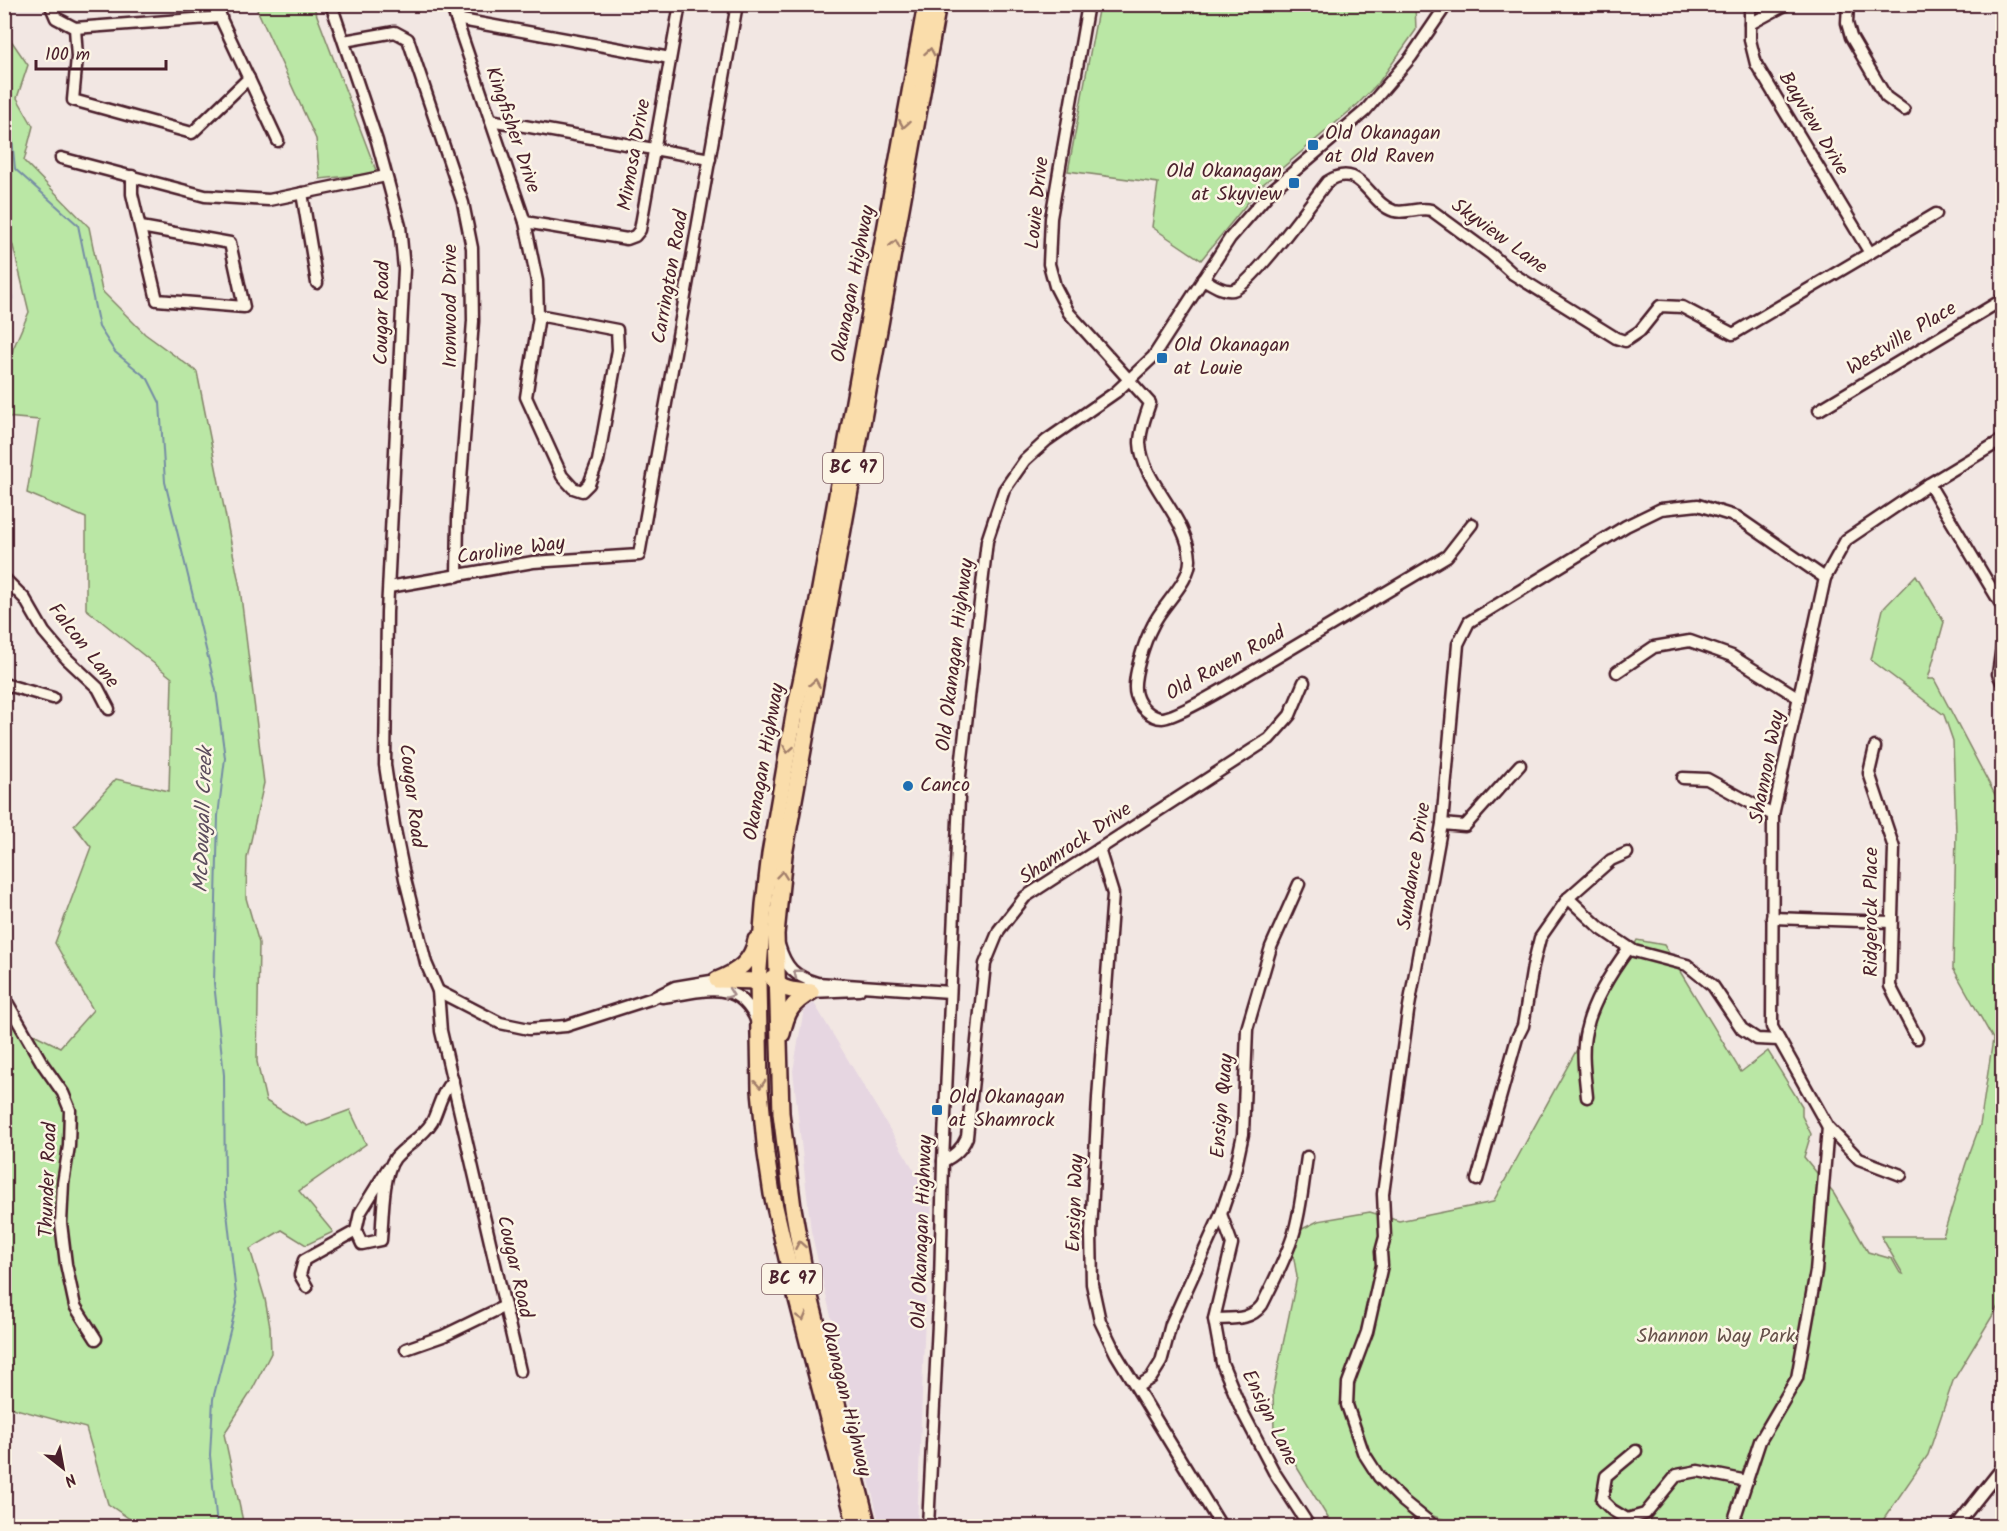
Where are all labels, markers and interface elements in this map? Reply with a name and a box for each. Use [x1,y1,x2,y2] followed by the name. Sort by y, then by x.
[36,33,166,71] scale bar
[45,41,90,70] text: 100 m
[923,47,935,56] one-way arrow
[475,62,549,198] street label: Kingfisher Drive
[1769,66,1857,182] street label: Bayview Drive
[609,96,661,214] street label: Mimosa Drive
[1325,118,1441,173] place label: Old Okanagan at Old Raven
[898,119,911,129] one-way arrow
[1306,138,1320,152] marker: Old Okanagan at Old Raven
[1017,155,1059,251] street label: Louie Drive
[1166,156,1283,211] place label: Old Okanagan at Skyview
[1287,176,1301,190] marker: Old Okanagan at Skyview
[1444,191,1554,283] street label: Skyview Lane
[823,202,885,365] street label: Okanagan Highway
[644,207,699,346] street label: Carrington Road
[888,239,901,249] one-way arrow
[435,244,467,368] street label: Ironwood Drive
[366,260,400,365] street label: Cougar Road
[1841,293,1963,385] street label: Westville Place
[1174,330,1290,385] place label: Old Okanagan at Louie
[1155,351,1169,365] marker: Old Okanagan at Louie
[823,453,883,483] road number: BC 97
[455,527,568,574] street label: Caroline Way
[928,556,984,753] street label: Old Okanagan Highway
[39,596,127,696] street label: Falcon Lane
[1160,617,1293,710] street label: Old Raven Road
[808,679,821,689] one-way arrow
[735,680,795,843] street label: Okanagan Highway
[1741,707,1795,826] street label: Shannon Way
[389,742,433,851] street label: Cougar Road
[185,743,223,893] water label: McDougall Creek
[782,744,795,754] one-way arrow
[920,770,970,802] place label: Canco
[901,779,915,793] marker: Canco
[1013,794,1139,894] street label: Shamrock Drive
[1389,800,1441,932] street label: Sundance Drive
[1856,847,1888,977] street label: Ridgerock Place
[775,871,788,880] one-way arrow
[793,970,804,981] one-way arrow
[725,987,735,1000] one-way arrow
[1202,1052,1244,1160] street label: Ensign Quay
[754,1080,767,1089] one-way arrow
[949,1082,1065,1137] place label: Old Okanagan at Shamrock
[930,1103,944,1117] marker: Old Okanagan at Shamrock
[31,1121,67,1238] street label: Thunder Road
[904,1134,942,1330] street label: Old Okanagan Highway
[1058,1153,1094,1253] street label: Ensign Way
[487,1213,542,1322] street label: Cougar Road
[794,1240,807,1250] one-way arrow
[762,1264,822,1294] road number: BC 97
[795,1311,807,1322] one-way arrow
[810,1318,880,1481] street label: Okanagan Highway
[1637,1321,1796,1353] park label: Shannon Way Park
[1232,1364,1306,1472] street label: Ensign Lane
[33,1438,93,1498] north arrow
[59,1466,81,1493] text: N

